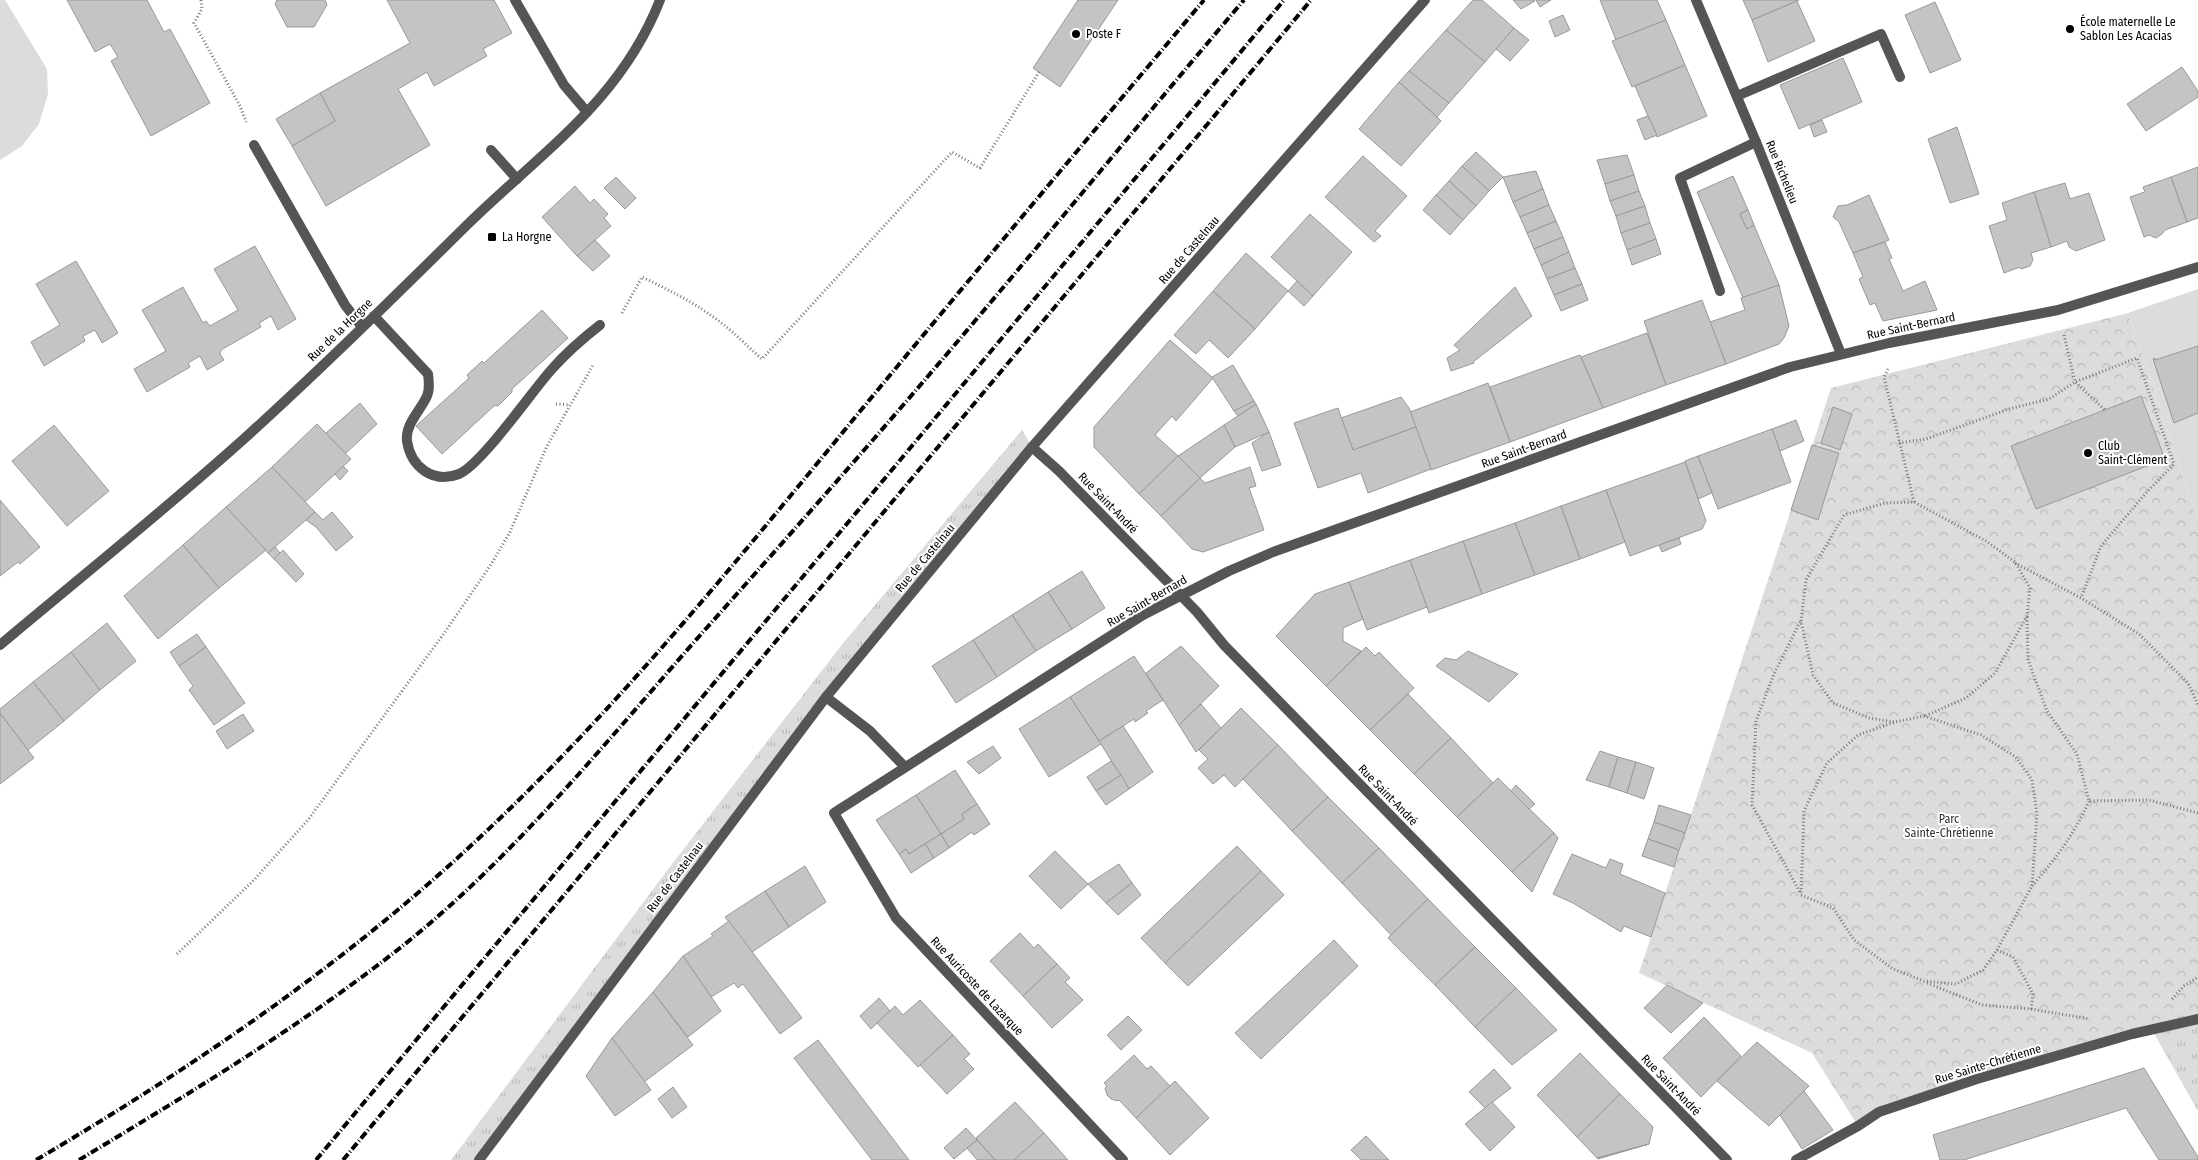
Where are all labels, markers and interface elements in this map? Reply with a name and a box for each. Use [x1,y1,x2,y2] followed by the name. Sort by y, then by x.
[2080,14,2176,43] place label: École maternelle Le Sablon Les Acacias
[2064,23,2076,35] marker: École maternelle Le Sablon Les Acacias
[1086,27,1122,41] place label: Poste F
[1070,28,1082,40] marker: Poste F
[1763,138,1801,206] street label: Rue Richelieu
[1156,213,1222,287] street label: Rue de Castelnau
[502,230,552,244] place label: La Horgne
[486,231,498,243] marker: La Horgne
[305,296,375,364] street label: Rue de la Horgne
[1866,310,1956,342] street label: Rue Saint-Bernard
[1479,427,1569,471] street label: Rue Saint-Bernard
[2098,439,2168,467] place label: Club Saint-Clément
[2082,447,2094,459] marker: Club Saint-Clément
[1075,470,1141,536] street label: Rue Saint-André
[892,521,958,595] street label: Rue de Castelnau
[1105,572,1189,630] street label: Rue Saint-Bernard
[1355,762,1421,828] street label: Rue Saint-André
[1905,812,1993,840] park label: Parc Sainte-Chrétienne
[644,839,706,915] street label: Rue de Castelnau
[928,934,1026,1038] street label: Rue Auricoste de Lazarque
[1933,1041,2043,1087] street label: Rue Sainte-Chrétienne
[1638,1052,1704,1118] street label: Rue Saint-André

